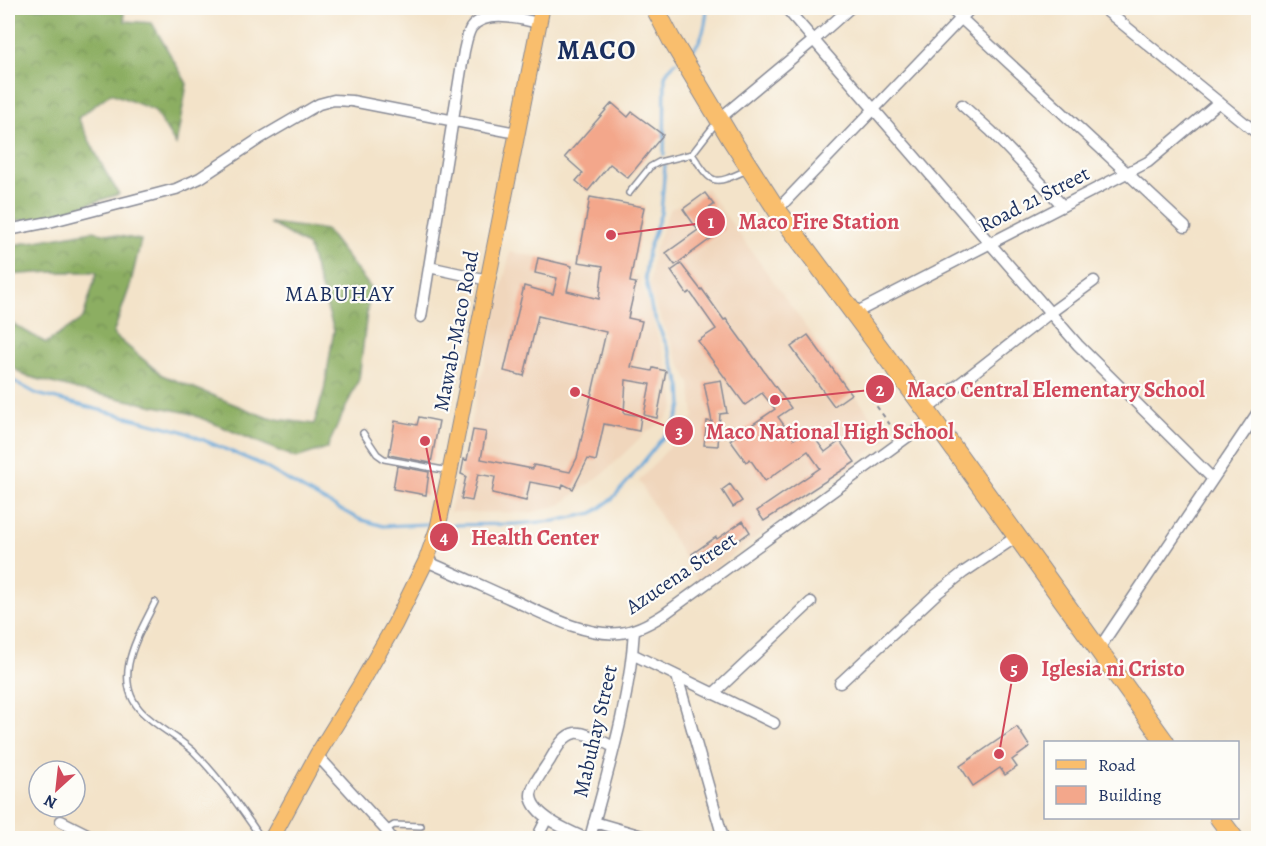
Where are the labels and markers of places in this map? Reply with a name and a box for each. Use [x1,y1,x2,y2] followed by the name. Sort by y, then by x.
[696,202,911,242] callout: Maco Fire Station
[865,369,1217,409] callout: Maco Central Elementary School
[664,411,966,451] callout: Maco National High School
[429,517,611,557] callout: Health Center
[999,648,1197,688] callout: Iglesia ni Cristo

